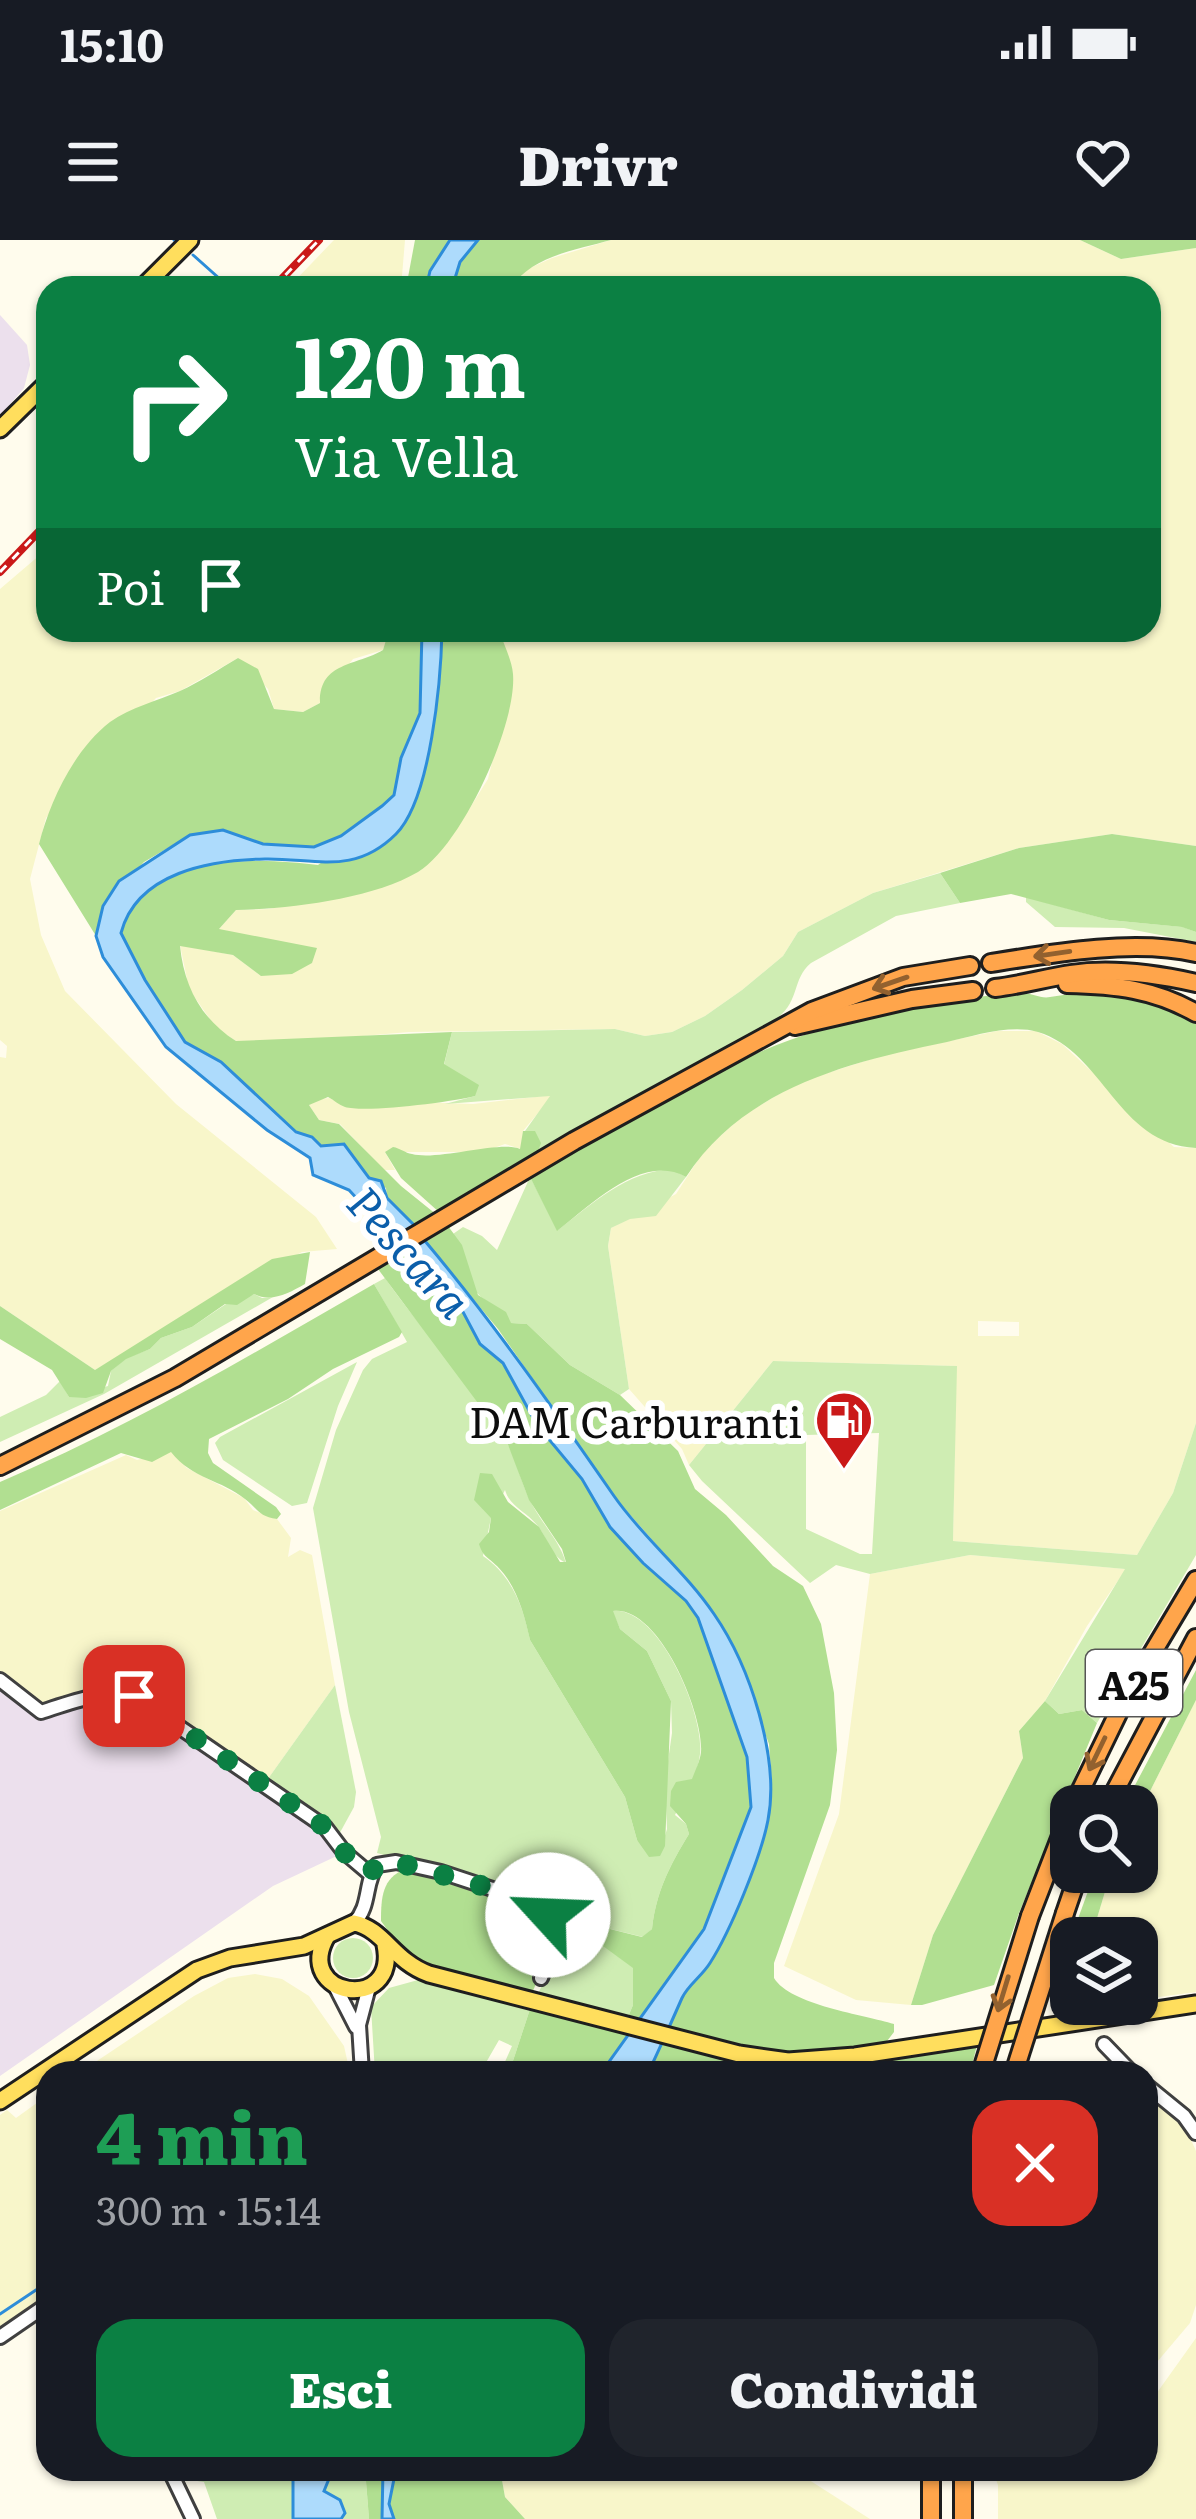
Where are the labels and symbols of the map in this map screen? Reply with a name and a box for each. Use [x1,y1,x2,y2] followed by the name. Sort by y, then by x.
[1033,943,1072,966] one-way arrow
[871,973,909,995] one-way arrow
[333,1169,489,1331] water label: Pescara
[469,1389,802,1451] place label: DAM Carburanti
[813,1389,875,1471] fuel station icon: DAM Carburanti
[83,1645,185,1747] pin
[1086,1650,1182,1716] road number: A25
[1085,1736,1107,1772] one-way arrow
[485,1852,611,1978] position arrow
[991,1974,1013,2012] one-way arrow

